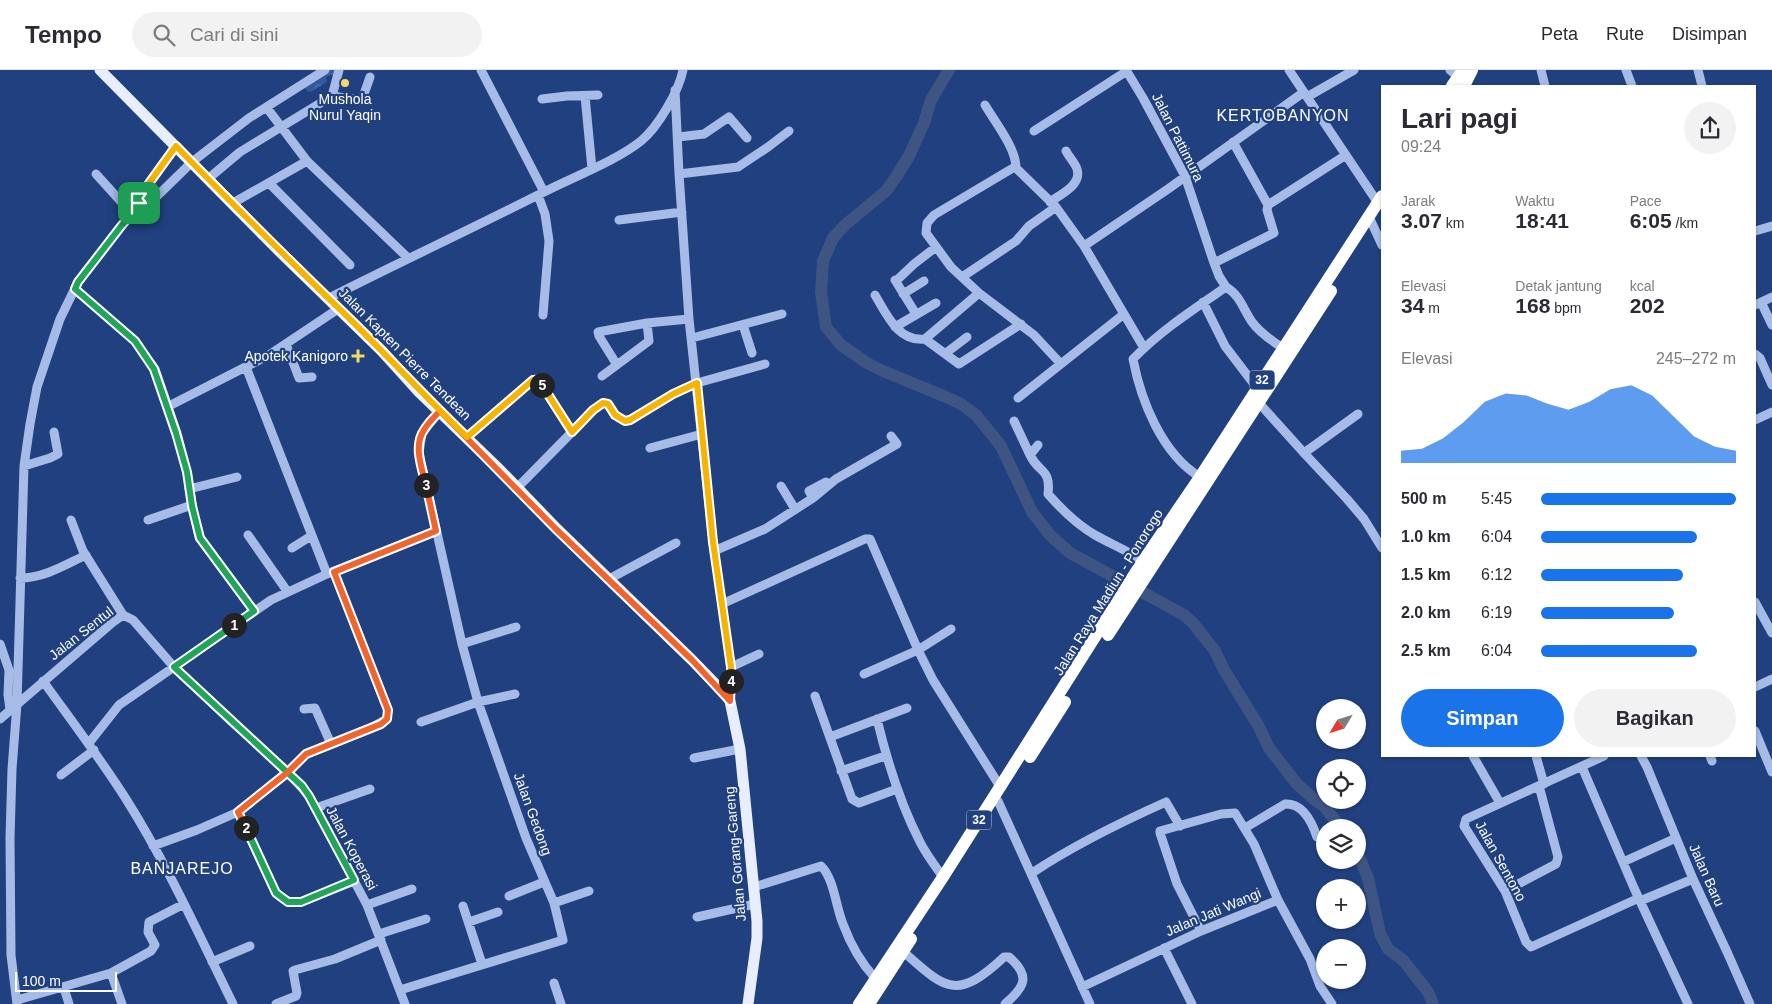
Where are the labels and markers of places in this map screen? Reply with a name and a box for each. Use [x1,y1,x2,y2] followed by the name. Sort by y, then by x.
[339,77,351,89] marker: Mushola Nurul Yaqin
[309,91,381,123] place label: Mushola Nurul Yaqin
[118,182,160,224] pin
[244,348,348,364] place label: Apotek Kanigoro
[352,350,364,362] marker: Apotek Kanigoro
[530,372,554,398] pin: 5
[414,472,438,498] pin: 3
[222,612,246,638] pin: 1
[718,668,744,694] pin: 4
[234,816,258,840] pin: 2

